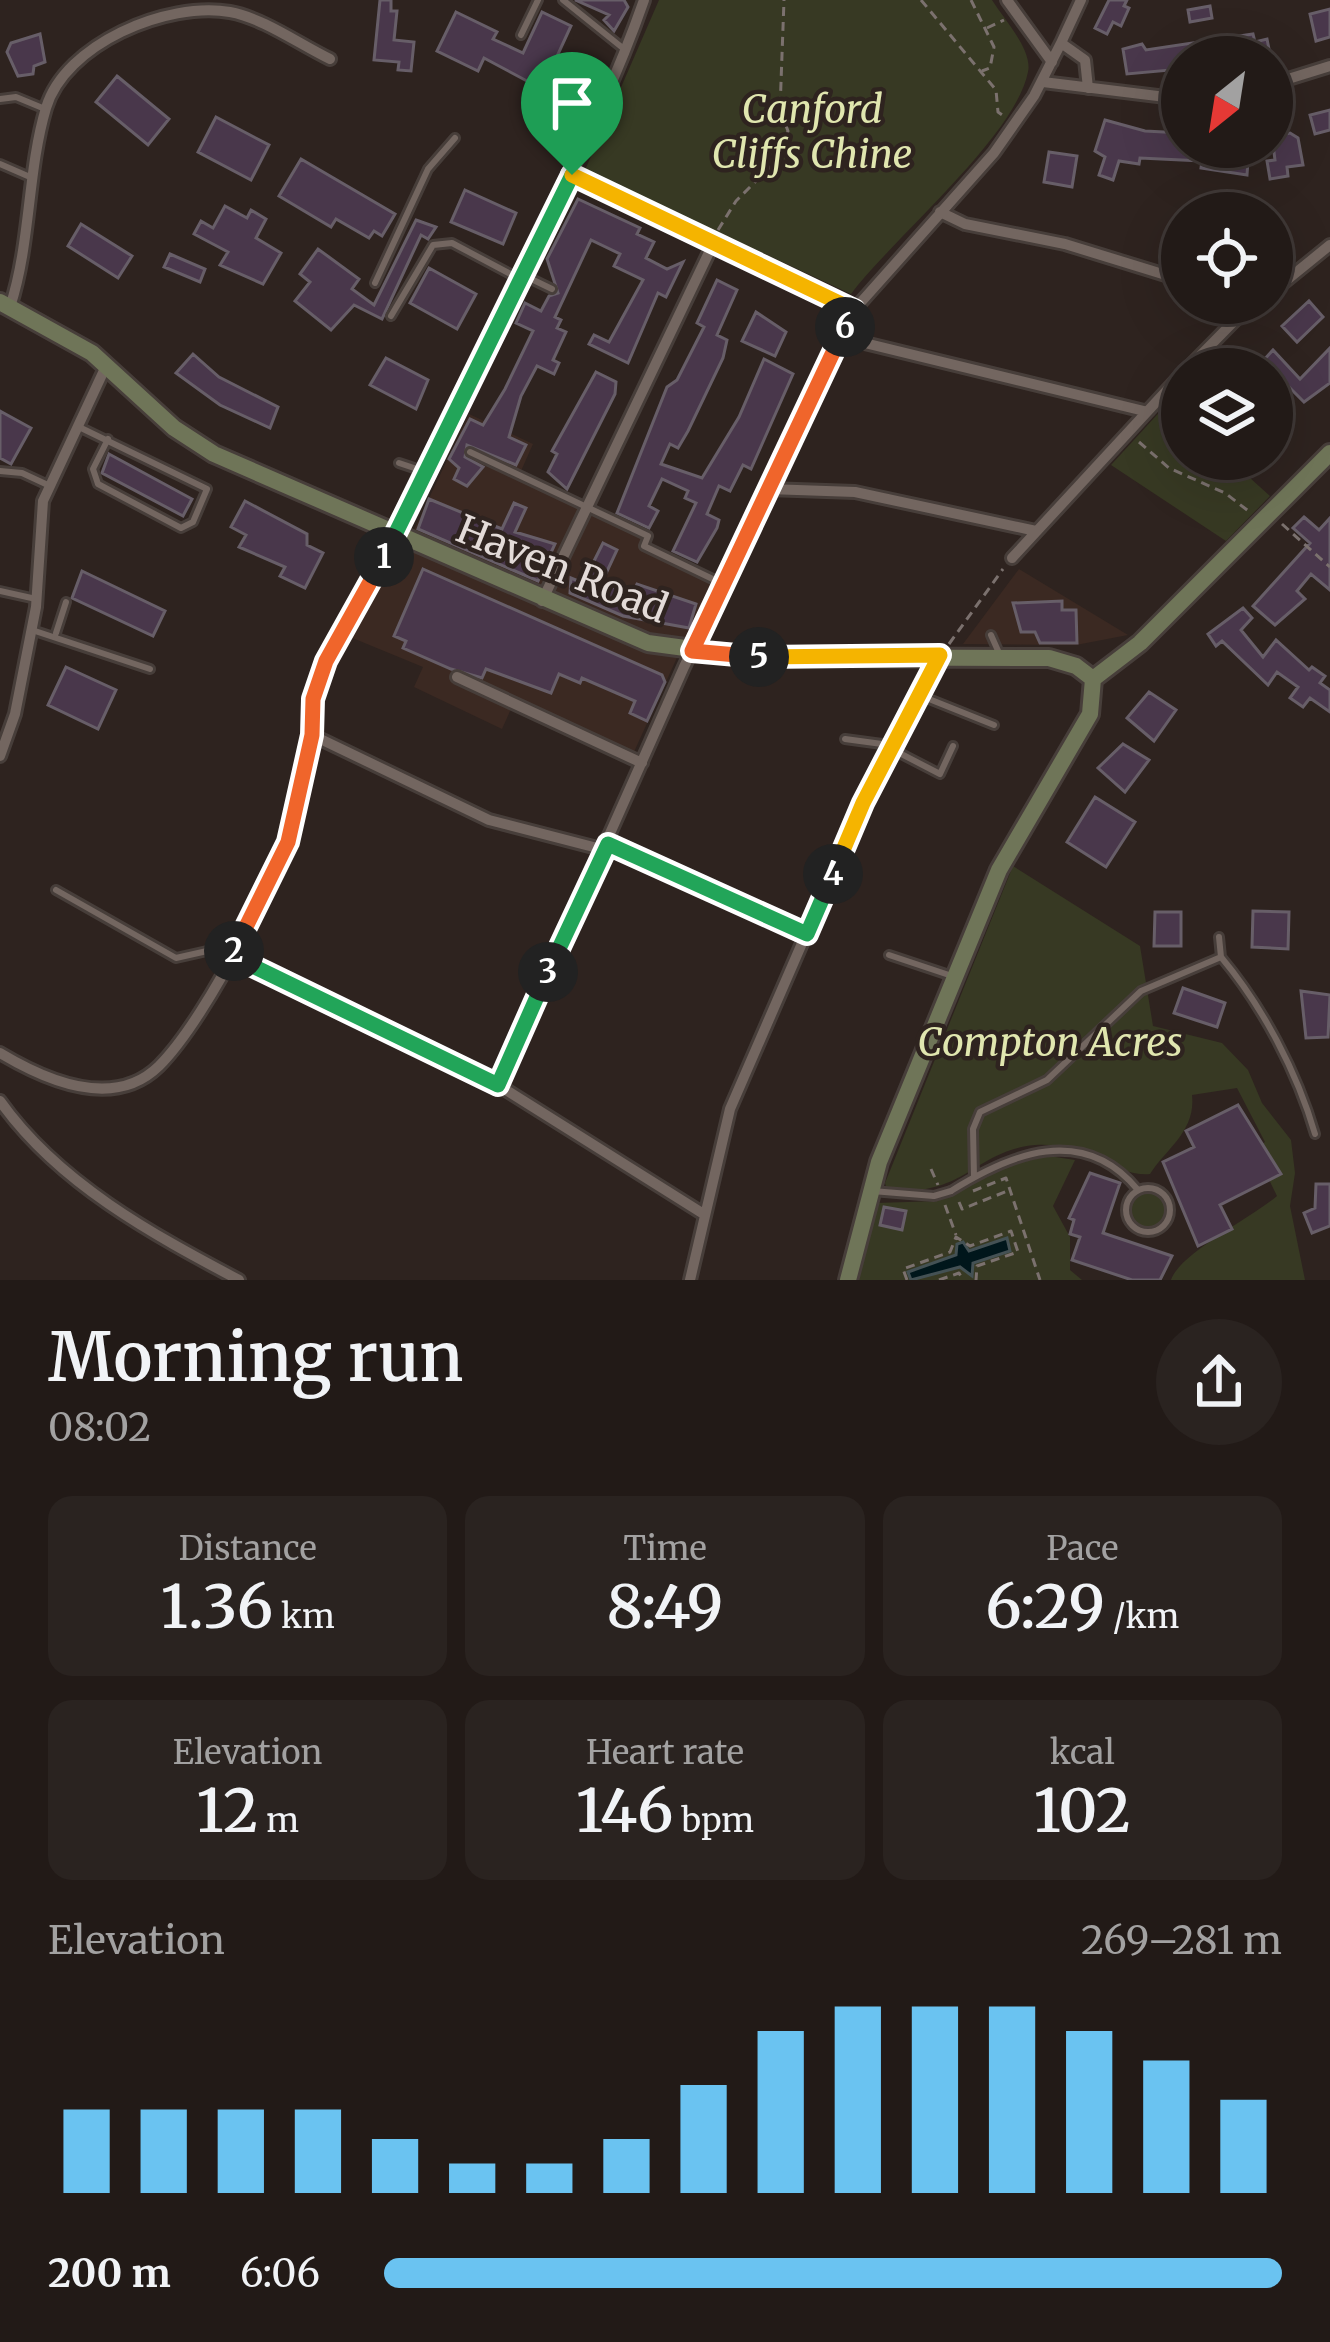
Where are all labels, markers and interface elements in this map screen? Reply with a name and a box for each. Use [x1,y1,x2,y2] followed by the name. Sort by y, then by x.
[1161,36,1293,168] north arrow
[1161,36,1293,480] map controls
[521,52,623,175] pin
[539,70,605,136] icon: arrive
[712,85,912,179] park label: Canford Cliffs Chine
[1161,192,1293,324] button: locate
[815,297,875,357] pin: 6
[835,306,855,347] text: 6
[1161,348,1293,480] button: layers
[449,504,675,634] street label: Haven Road
[354,527,414,587] pin: 1
[376,536,392,577] text: 1
[729,627,789,687] pin: 5
[749,636,769,677] text: 5
[803,844,863,904] pin: 4
[823,853,843,894] text: 4
[204,921,264,981] pin: 2
[224,930,244,971] text: 2
[518,942,578,1002] pin: 3
[539,951,557,992] text: 3
[917,1018,1183,1067] park label: Compton Acres
[48,1316,463,1399] text: Morning run
[1156,1319,1282,1445] button: share
[48,1403,151,1452] text: 08:02
[179,1528,317,1569] text: Distance
[623,1528,707,1569] text: Time
[1046,1528,1118,1569] text: Pace
[161,1569,273,1644] text: 1.36
[607,1569,723,1644] text: 8:49
[985,1569,1105,1644] text: 6:29
[273,1596,335,1637] text: km
[1105,1596,1179,1637] text: /km
[173,1732,323,1773] text: Elevation
[586,1732,744,1773] text: Heart rate
[1050,1732,1115,1773] text: kcal
[196,1773,258,1848] text: 12
[576,1773,673,1848] text: 146
[1034,1773,1131,1848] text: 102
[258,1800,299,1841] text: m
[673,1800,754,1841] text: bpm
[48,1916,225,1965] text: Elevation
[1081,1916,1282,1965] text: 269–281 m
[48,2249,171,2298] text: 200 m
[240,2249,320,2298] text: 6:06

